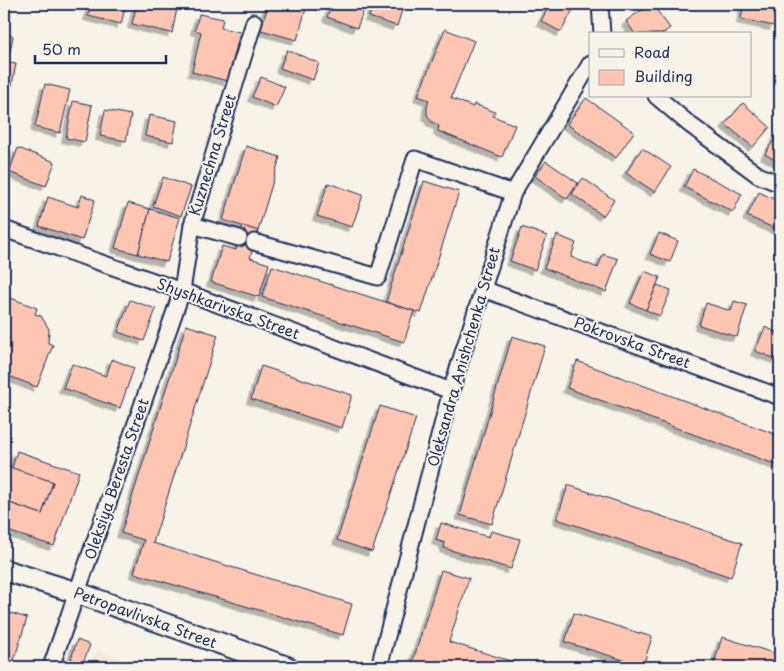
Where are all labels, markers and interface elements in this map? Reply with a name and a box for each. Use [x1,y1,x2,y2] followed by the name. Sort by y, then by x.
[35,32,166,64] scale bar
[589,32,752,98] legend
[42,37,81,60] text: 50 m
[634,40,670,63] text: Road
[634,64,693,87] text: Building
[182,91,241,218] street label: Kuznechna Street
[420,244,505,469] street label: Oleksandra Anishchenka Street
[154,271,303,344] street label: Shyshkarivska Street
[571,310,694,373] street label: Pokrovska Street
[77,395,154,562] street label: Oleksiya Beresta Street
[71,580,221,653] street label: Petropavlivska Street

